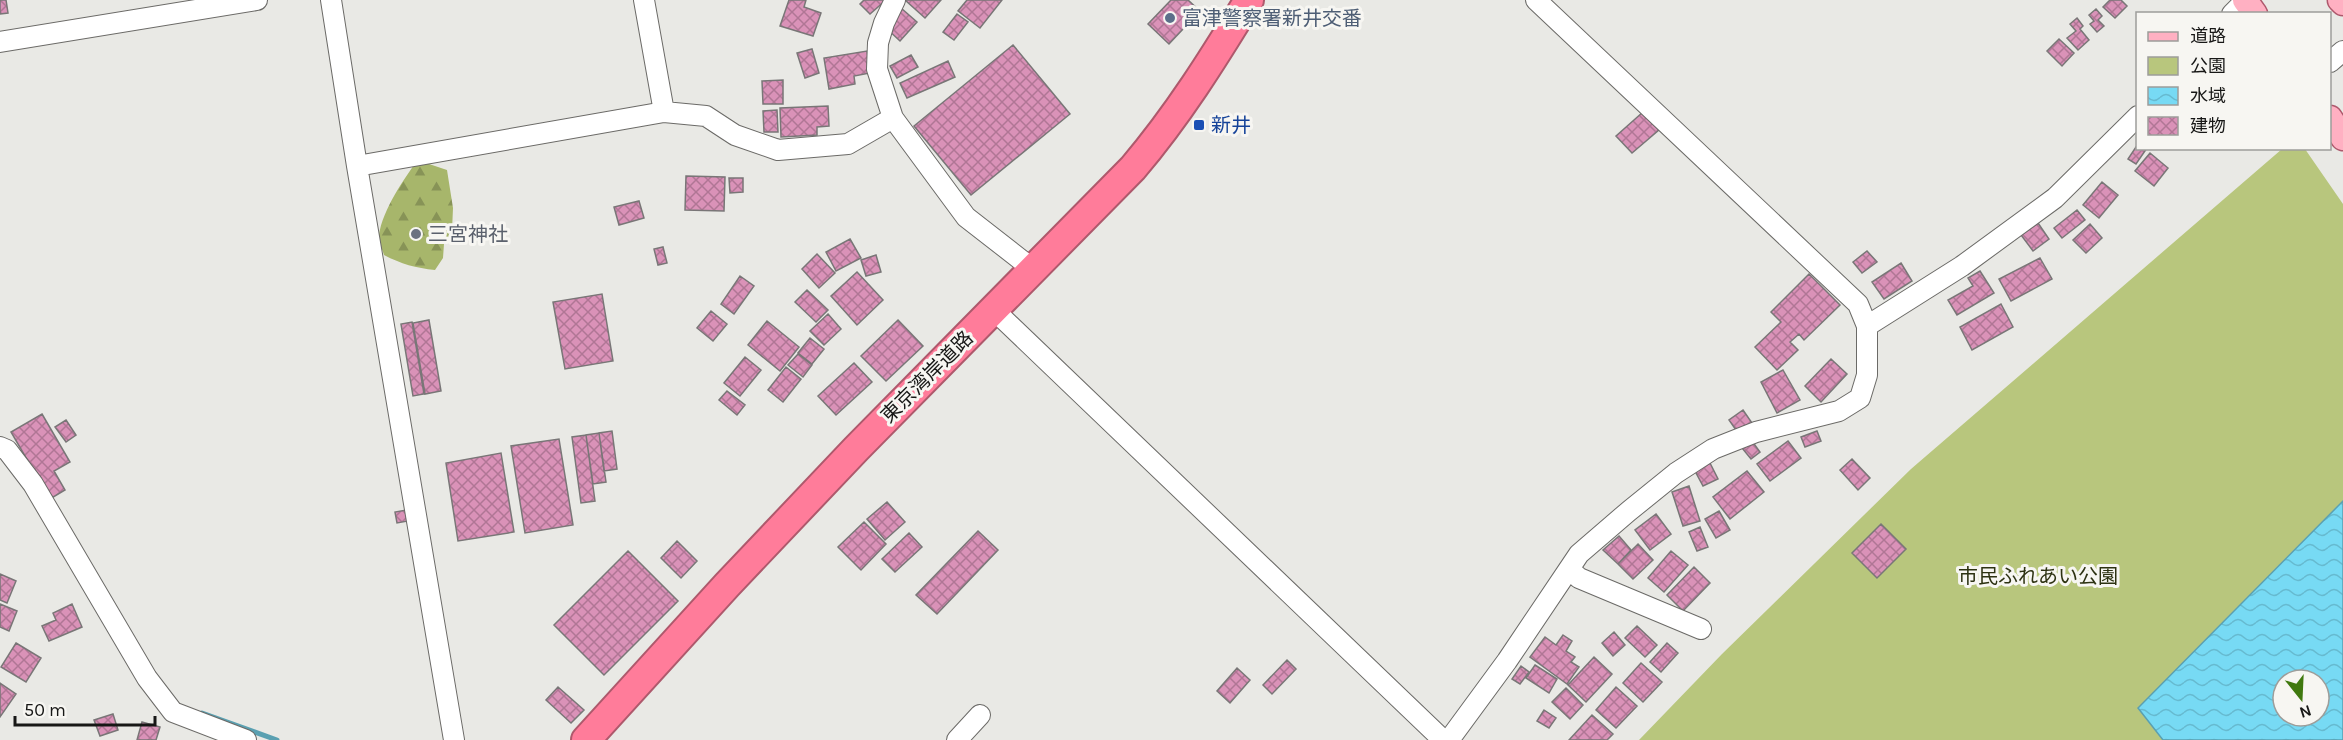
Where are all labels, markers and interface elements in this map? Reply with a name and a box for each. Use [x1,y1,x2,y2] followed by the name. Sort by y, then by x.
[1182,7,1362,30] place label: 富津警察署新井交番
[1163,11,1177,25] marker: 富津警察署新井交番
[2136,12,2331,150] legend
[2190,25,2226,47] text: 道路
[2190,55,2226,77] text: 公園
[2190,85,2226,107] text: 水域
[1211,114,1251,137] place label: 新井
[2190,115,2226,137] text: 建物
[1192,118,1206,132] marker: 新井
[428,223,508,246] place label: 三宮神社
[409,227,423,241] marker: 三宮神社
[876,326,978,428] street label: 東京湾岸道路
[1958,565,2118,588] park label: 市民ふれあい公園
[2271,668,2331,728] north arrow
[15,689,154,727] scale bar
[24,699,66,721] text: 50 m
[2297,701,2314,723] text: N

